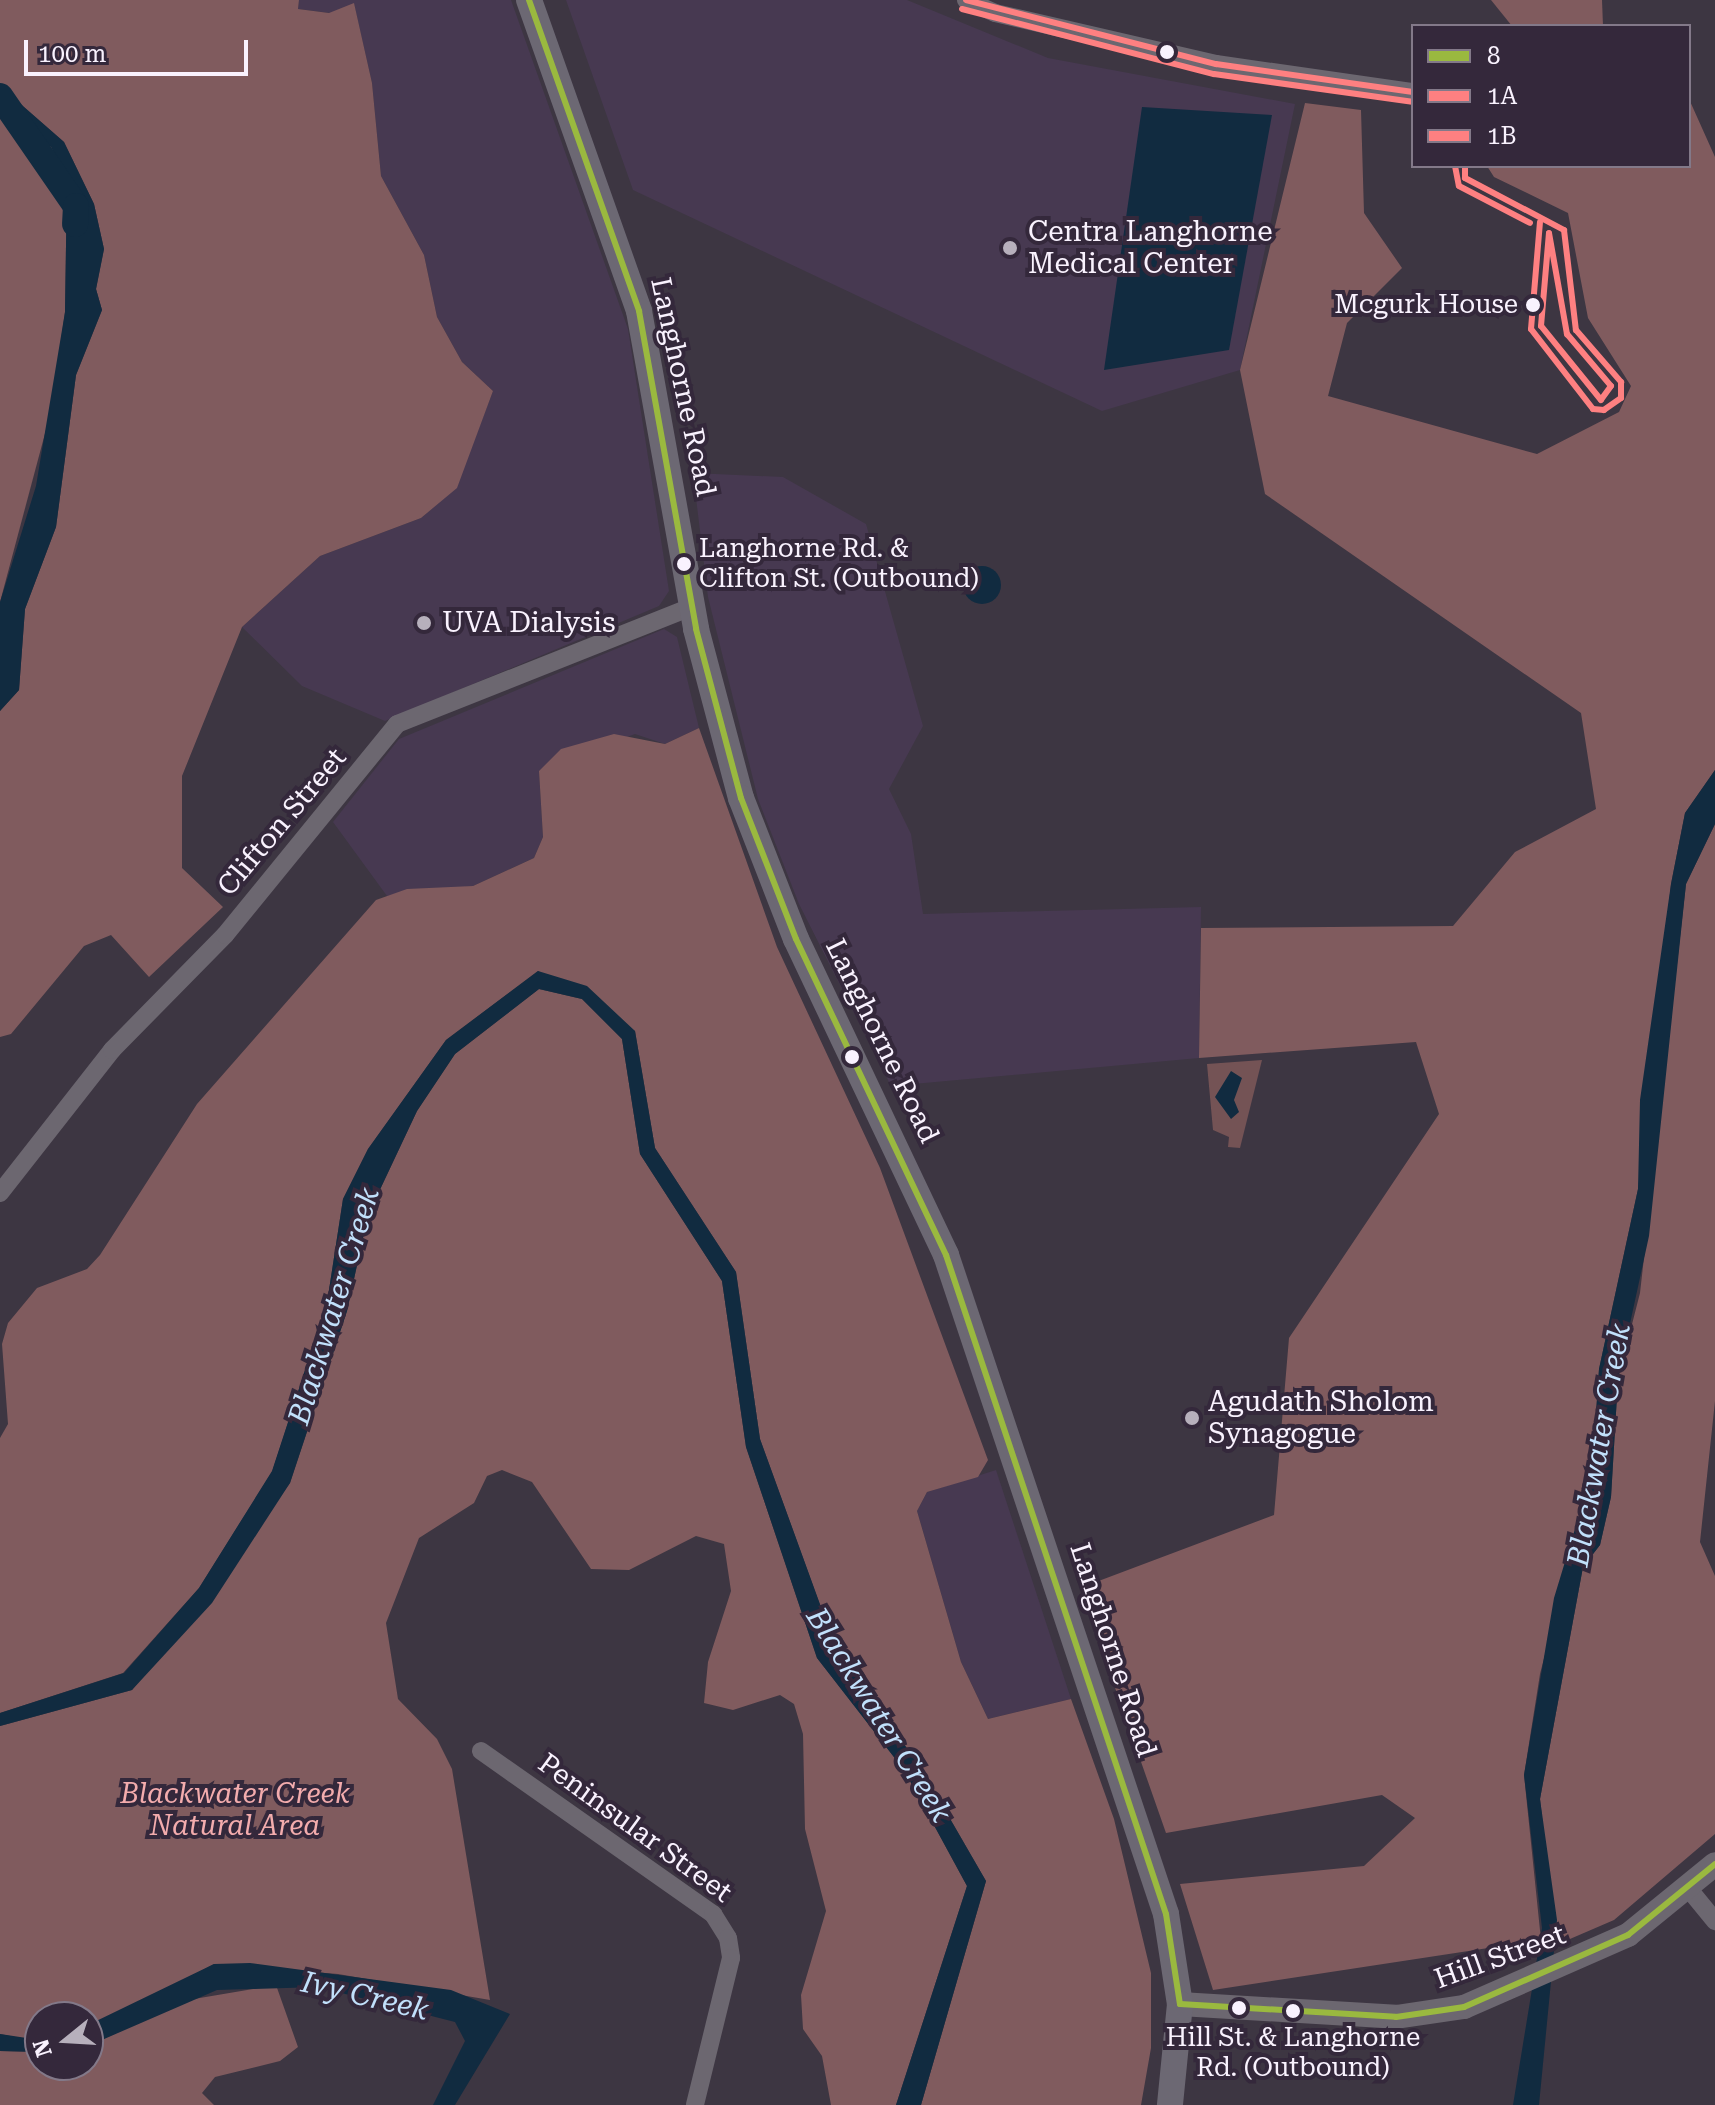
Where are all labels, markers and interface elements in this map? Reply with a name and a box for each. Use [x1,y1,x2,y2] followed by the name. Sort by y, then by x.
[28,24,252,74] scale bar
[1411,24,1691,168] legend
[38,40,106,68] text: 100 m
[1487,42,1500,70] text: 8
[1159,44,1175,60] unlabelled marker
[1487,82,1517,110] text: 1A
[1487,122,1517,150] text: 1B
[1028,215,1273,281] place label: Centra Langhorne Medical Center
[999,237,1021,259] marker: Centra Langhorne Medical Center
[643,275,723,499] street label: Langhorne Road
[1334,289,1518,321] place label: Mcgurk House
[1525,297,1541,313] marker: Mcgurk House
[699,533,979,594] place label: Langhorne Rd. & Clifton St. (Outbound)
[676,556,692,572] marker: Langhorne Rd. & Clifton St. (Outbound)
[442,606,615,640] place label: UVA Dialysis
[413,612,435,634] marker: UVA Dialysis
[211,742,353,902] street label: Clifton Street
[818,933,946,1149] street label: Langhorne Road
[844,1049,860,1065] unlabelled marker
[281,1183,387,1429] water label: Blackwater Creek
[1560,1321,1638,1569] water label: Blackwater Creek
[1208,1385,1434,1451] place label: Agudath Sholom Synagogue
[1183,1409,1201,1427] marker: Agudath Sholom Synagogue
[1063,1539,1163,1761] street label: Langhorne Road
[799,1601,959,1829] water label: Blackwater Creek
[532,1746,738,1910] street label: Peninsular Street
[120,1777,350,1843] park label: Blackwater Creek Natural Area
[1430,1918,1570,1996] street label: Hill Street
[298,1964,432,2028] water label: Ivy Creek
[1231,2000,1247,2016] unlabelled marker
[24,2001,104,2081] north arrow
[1285,2003,1301,2019] marker: Hill St. & Langhorne Rd. (Outbound)
[1166,2022,1420,2084] place label: Hill St. & Langhorne Rd. (Outbound)
[28,2036,57,2060] text: N

